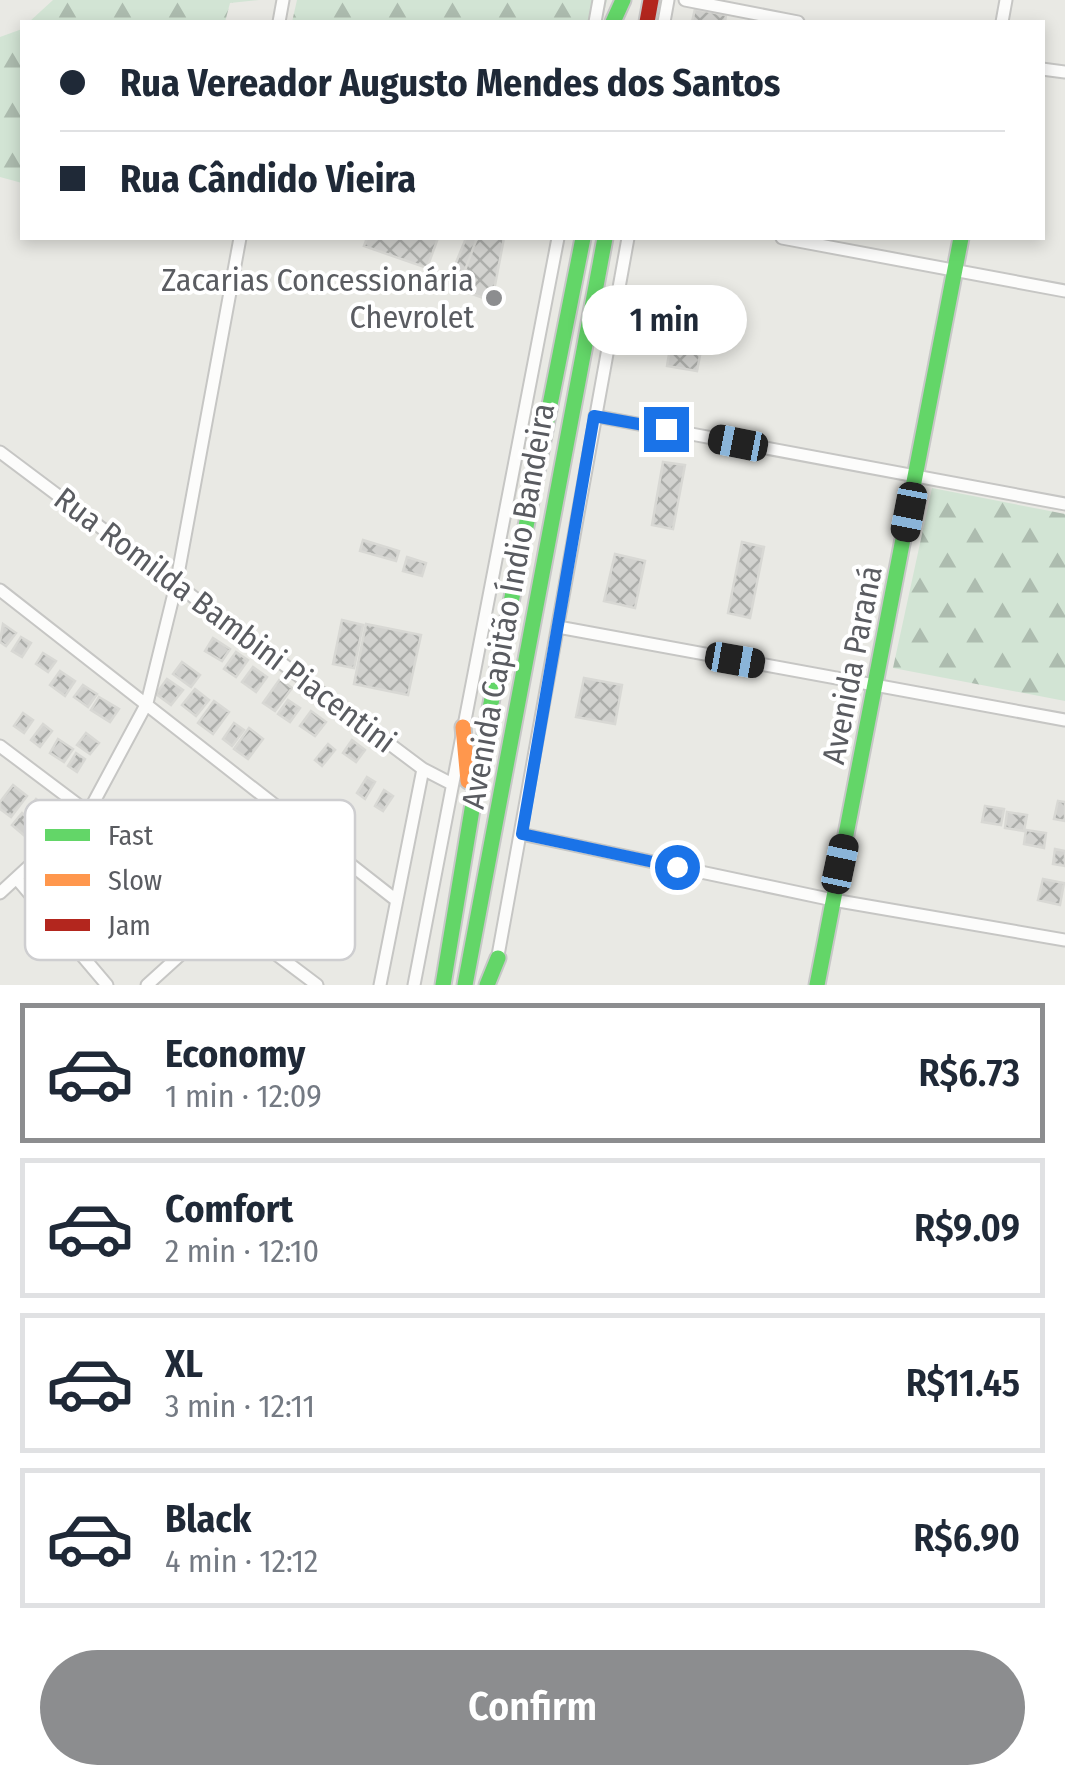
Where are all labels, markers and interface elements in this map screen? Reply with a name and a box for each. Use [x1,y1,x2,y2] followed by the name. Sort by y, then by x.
[120,60,781,106] text: Rua Vereador Augusto Mendes dos Santos
[120,156,416,202] text: Rua Cândido Vieira
[161,261,475,336] place label: Zacarias Concessionária Chevrolet
[584,284,748,354] callout: 1 min
[483,287,505,309] marker: Zacarias Concessionária Chevrolet
[630,301,699,339] text: 1 min
[454,400,562,812] street label: Avenida Capitão Índio Bandeira
[644,407,689,452] route end
[706,423,770,463] car
[47,479,403,761] street label: Rua Romilda Bambini Piacentini
[889,480,929,544] car
[814,563,890,767] street label: Avenida Paraná
[703,640,767,680] car
[25,800,355,960] legend
[108,819,154,852] text: Fast
[819,832,861,896] car
[655,845,700,890] route start
[108,864,162,897] text: Slow
[108,909,151,942] text: Jam
[45,1028,135,1118] icon: car
[165,1031,305,1077] text: Economy
[919,1050,1020,1096] text: R$6.73
[165,1077,322,1115] text: 1 min · 12:09
[45,1183,135,1273] icon: car
[165,1186,293,1232] text: Comfort
[914,1205,1020,1251] text: R$9.09
[165,1232,319,1270] text: 2 min · 12:10
[45,1338,135,1428] icon: car
[165,1341,203,1387] text: XL
[906,1360,1020,1406] text: R$11.45
[165,1387,315,1425] text: 3 min · 12:11
[45,1493,135,1583] icon: car
[165,1496,251,1542] text: Black
[913,1515,1020,1561] text: R$6.90
[165,1542,318,1580] text: 4 min · 12:12
[40,1650,1025,1765] button: Confirm

